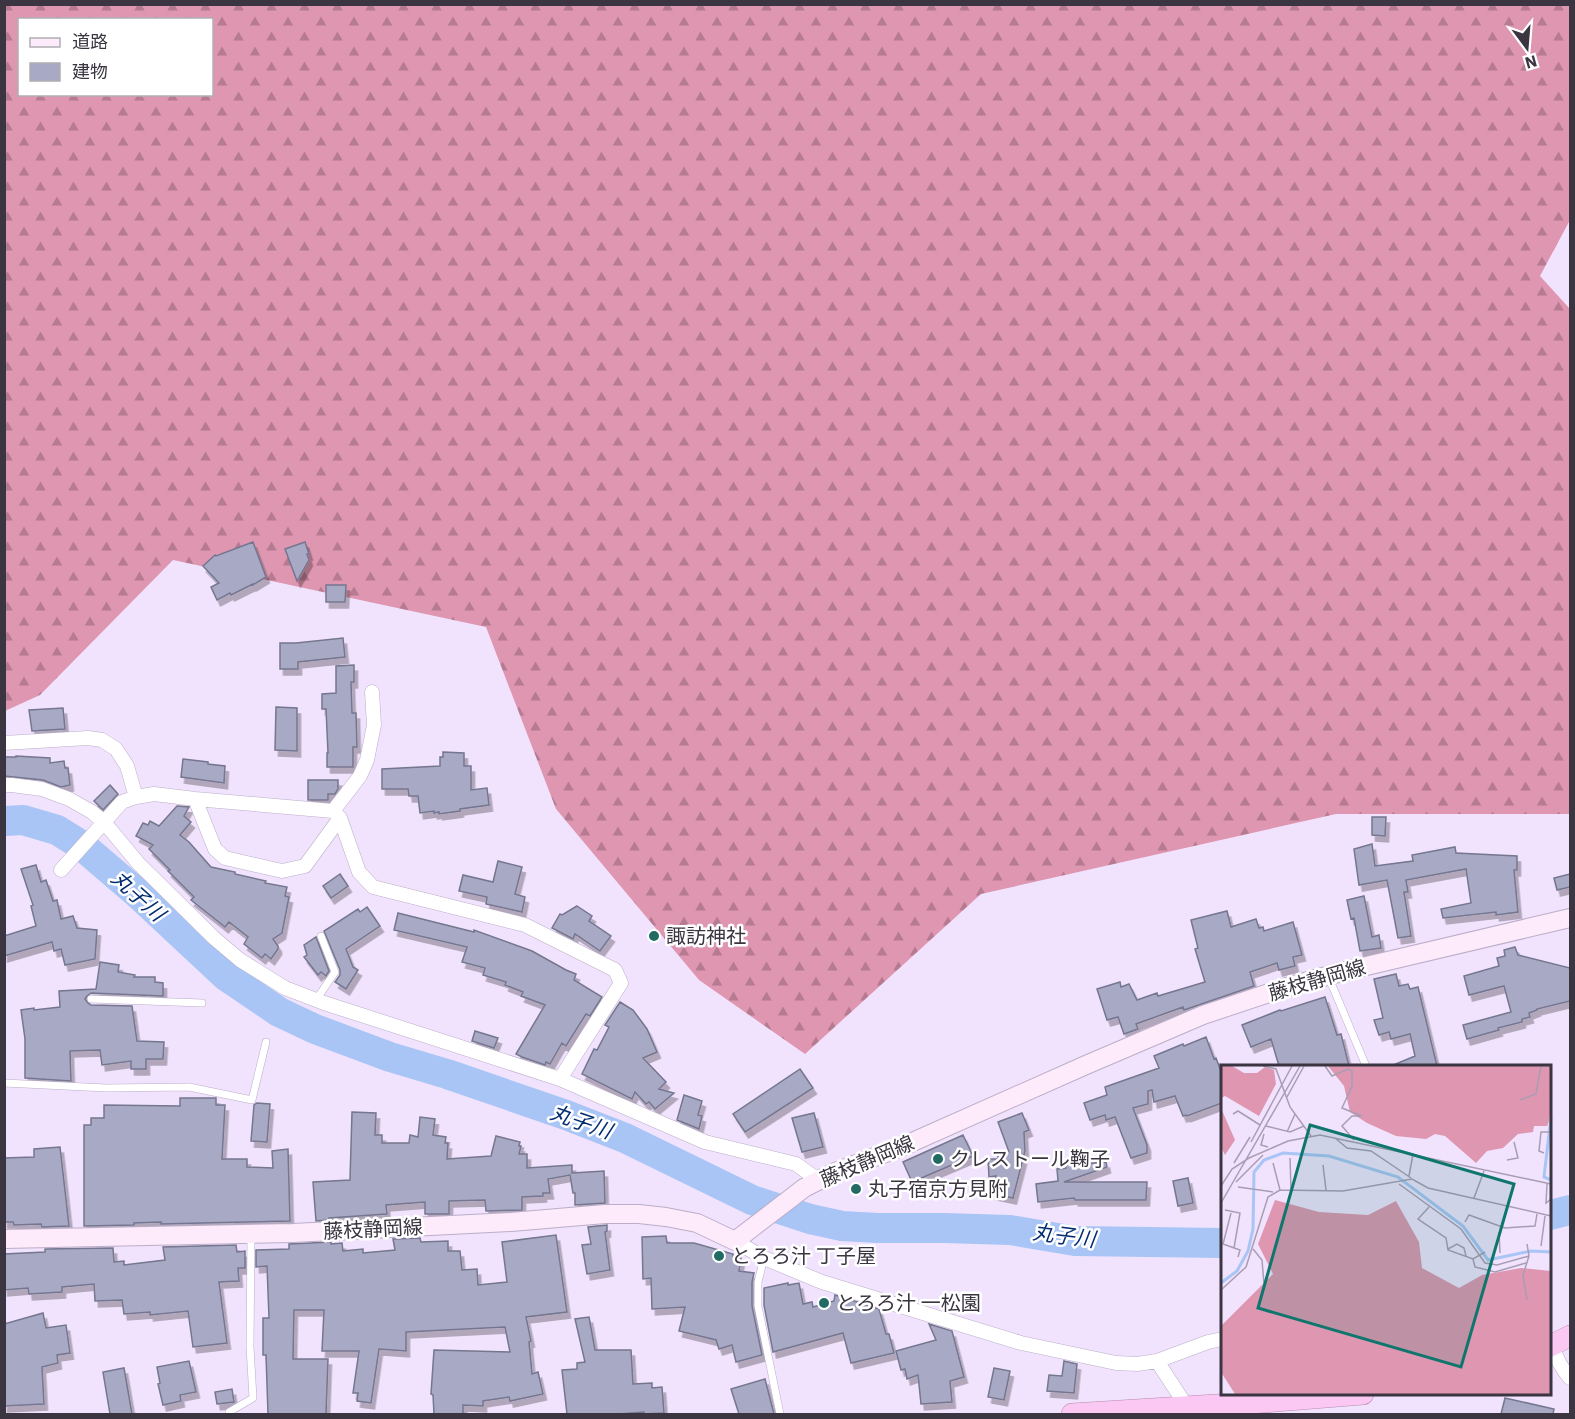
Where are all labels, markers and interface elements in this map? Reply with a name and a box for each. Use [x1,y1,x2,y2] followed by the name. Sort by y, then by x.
[18,18,213,96] legend
[1497,18,1557,78] north arrow
[72,30,108,53] text: 道路
[1523,51,1539,74] text: N
[72,60,108,83] text: 建物
[106,864,173,928] water label: 丸子川
[666,922,746,949] place label: 諏訪神社
[647,929,661,943] marker: 諏訪神社
[1265,953,1369,1006] street label: 藤枝静岡線
[1221,1065,1551,1395] inset map
[547,1098,618,1145] water label: 丸子川
[816,1129,918,1193] street label: 藤枝静岡線
[950,1145,1110,1172] place label: クレストール鞠子
[931,1152,945,1166] marker: クレストール鞠子
[868,1175,1008,1202] place label: 丸子宿京方見附
[849,1182,863,1196] marker: 丸子宿京方見附
[322,1212,424,1245] street label: 藤枝静岡線
[1031,1217,1099,1253] water label: 丸子川
[731,1242,876,1269] place label: とろろ汁 丁子屋
[712,1249,726,1263] marker: とろろ汁 丁子屋
[836,1289,981,1316] place label: とろろ汁 一松園
[817,1296,831,1310] marker: とろろ汁 一松園

